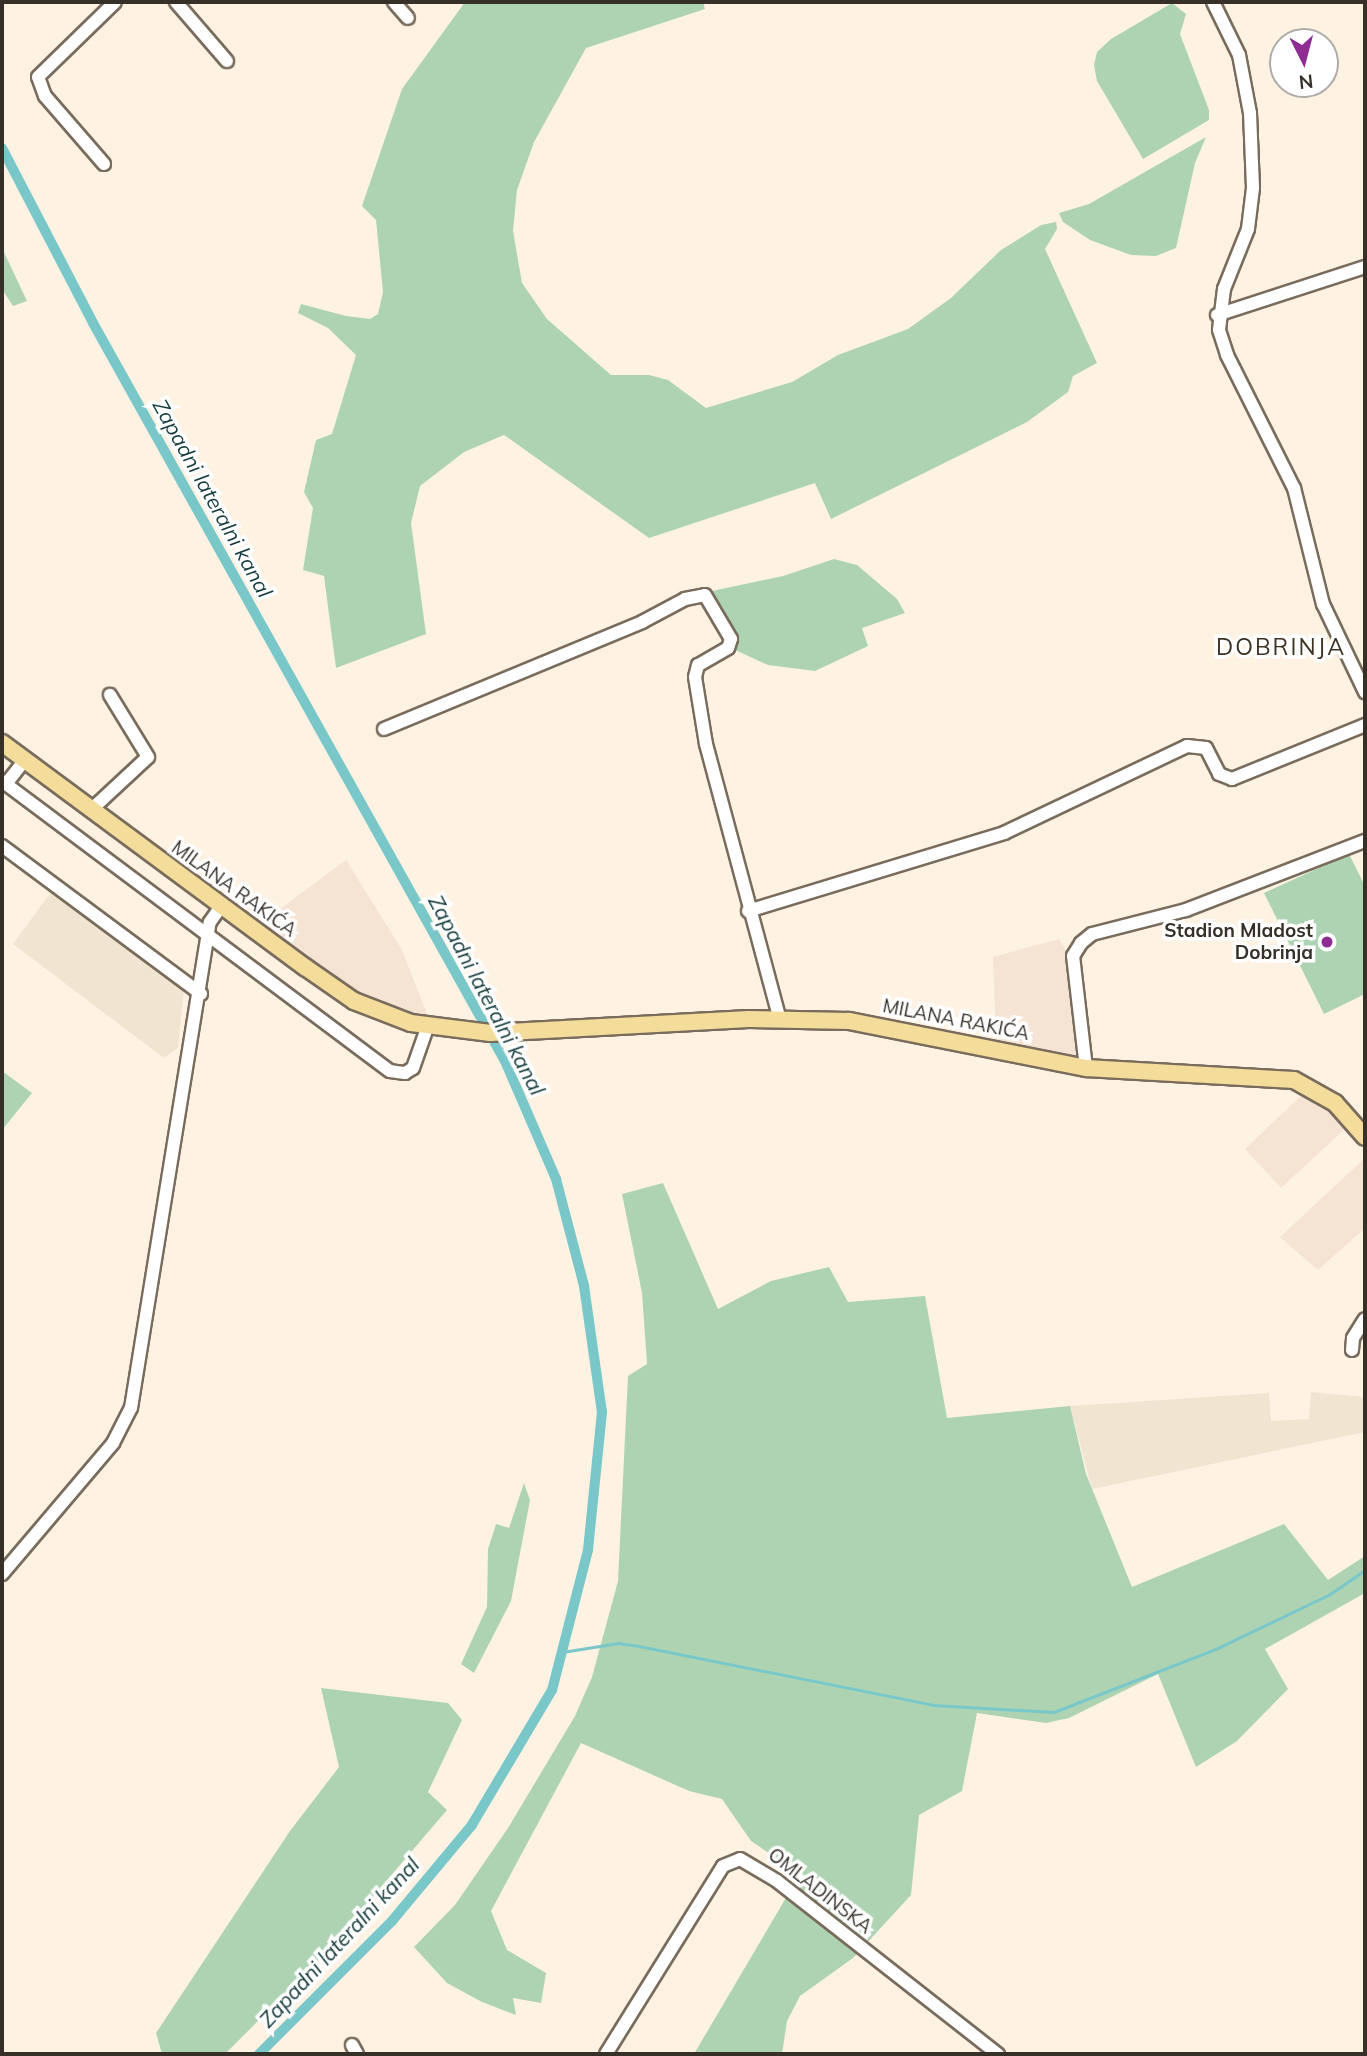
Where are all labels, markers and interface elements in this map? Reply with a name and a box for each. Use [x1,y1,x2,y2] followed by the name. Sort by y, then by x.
[1269,28,1339,98] north arrow
[1298,69,1314,95] text: N
[148,394,278,602] water label: Zapadni lateralni kanal
[1217,633,1345,661] district label: DOBRINJA
[167,836,301,942] street label: MILANA RAKIĆA
[424,891,550,1099] water label: Zapadni lateralni kanal
[1164,920,1313,964] place label: Stadion Mladost Dobrinja
[1319,934,1335,950] marker: Stadion Mladost Dobrinja
[881,995,1031,1045] street label: MILANA RAKIĆA
[764,1843,876,1939] street label: OMLADINSKA
[254,1852,424,2032] water label: Zapadni lateralni kanal

